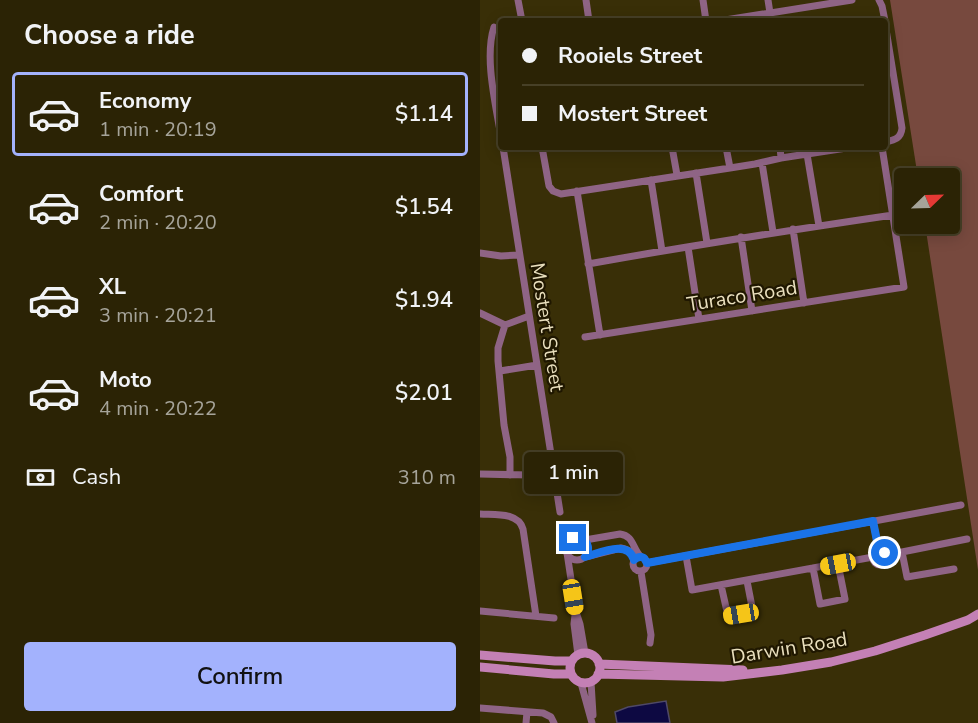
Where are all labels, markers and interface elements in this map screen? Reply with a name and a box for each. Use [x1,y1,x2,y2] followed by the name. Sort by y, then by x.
[24,17,195,54] text: Choose a ride
[558,41,702,71] text: Rooiels Street
[99,86,191,116] text: Economy
[27,87,81,141] icon: car
[395,99,453,129] text: $1.14
[558,99,707,129] text: Mostert Street
[99,116,217,143] text: 1 min · 20:19
[894,168,960,234] north arrow
[894,168,960,234] map controls
[99,179,183,209] text: Comfort
[27,180,81,234] icon: car
[395,192,453,222] text: $1.54
[99,209,217,236] text: 2 min · 20:20
[524,261,571,394] street label: Mostert Street
[99,272,126,302] text: XL
[27,273,81,327] icon: car
[685,274,799,318] street label: Turaco Road
[395,285,453,315] text: $1.94
[99,302,217,329] text: 3 min · 20:21
[99,365,152,395] text: Moto
[27,366,81,420] icon: car
[395,378,453,408] text: $2.01
[99,395,217,422] text: 4 min · 20:22
[524,451,622,493] callout: 1 min
[548,459,599,486] text: 1 min
[24,461,57,494] icon: cash
[72,462,121,492] text: Cash
[398,464,456,491] text: 310 m
[559,524,586,551] route end
[871,539,898,566] route start
[819,552,857,576] car
[561,578,585,616] car
[722,602,760,626] car
[729,625,849,671] street label: Darwin Road
[24,642,456,711] button: Confirm

